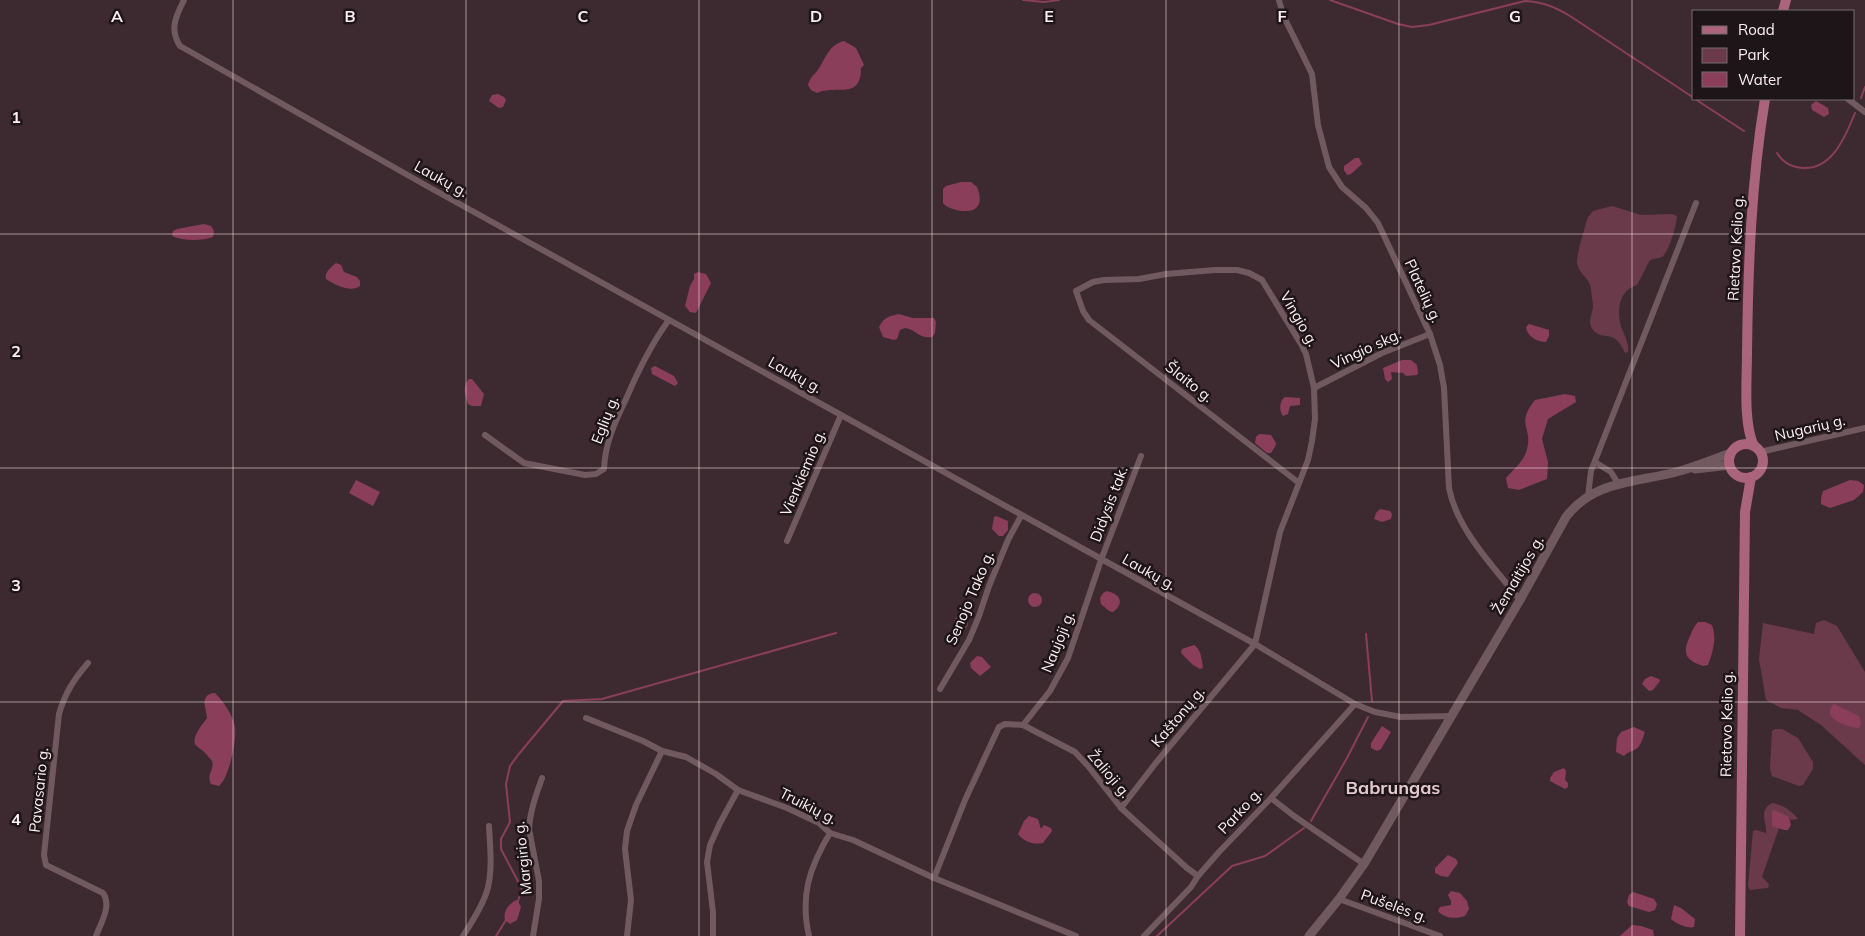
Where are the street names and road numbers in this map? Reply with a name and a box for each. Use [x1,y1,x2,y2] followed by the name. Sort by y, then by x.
[411,156,471,201] street label: Laukų g.
[1723,194,1748,301] street label: Rietavo Kelio g.
[1401,256,1446,326] street label: Platelių g.
[1276,288,1323,350] street label: Vingio g.
[1328,324,1404,373] street label: Vingio skg.
[765,352,825,397] street label: Laukų g.
[1162,357,1217,406] street label: Šlaito g.
[587,393,622,447] street label: Eglių g.
[1773,410,1847,445] street label: Nugarių g.
[776,427,829,519] street label: Vienkiemio g.
[1085,463,1132,544] street label: Didysis tak.
[1487,532,1548,617] street label: Žemaitijos g.
[941,548,998,648] street label: Senojo Tako g.
[1119,549,1179,594] street label: Laukų g.
[1037,608,1078,675] street label: Naujoji g.
[1716,671,1737,777] street label: Rietavo Kelio g.
[1147,682,1209,751] street label: Kaštonų g.
[25,746,52,833] street label: Pavasario g.
[1084,746,1135,802] street label: Žalioji g.
[776,783,840,828] street label: Truikių g.
[1213,784,1266,838] street label: Parko g.
[509,820,536,896] street label: Margirio g.
[1358,885,1430,926] street label: Pušelės g.

